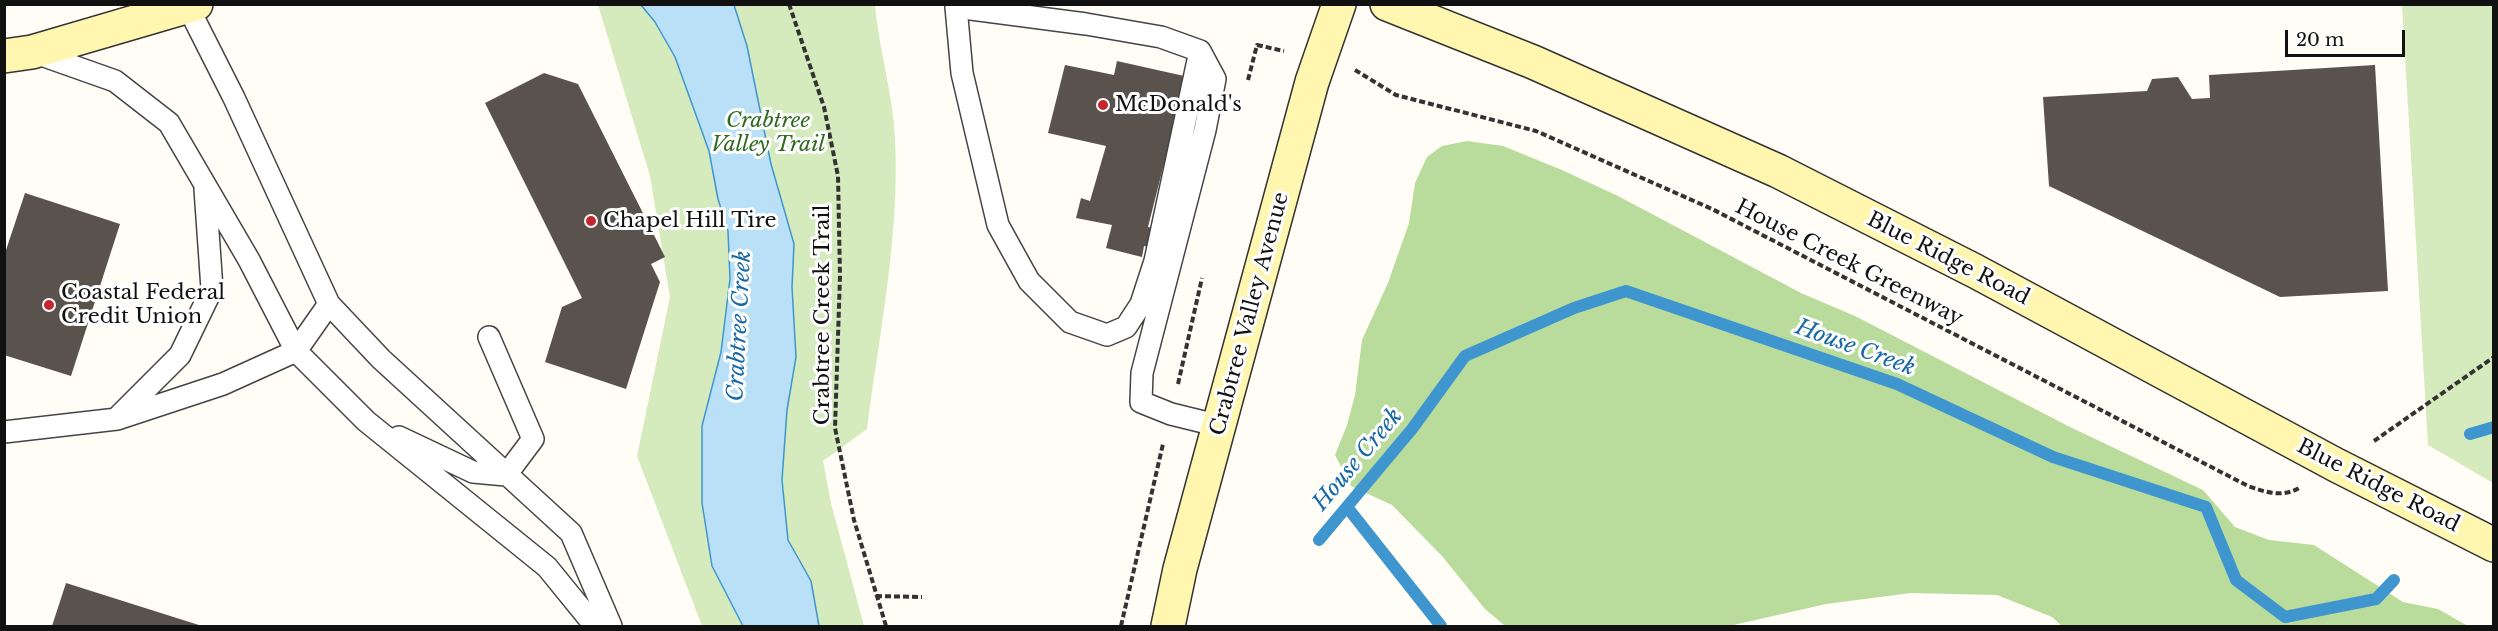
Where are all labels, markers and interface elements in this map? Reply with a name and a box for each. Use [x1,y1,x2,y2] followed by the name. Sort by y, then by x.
[2288,18,2408,56] scale bar
[2296,29,2344,51] text: 20 m
[1115,92,1242,118] place label: McDonald's
[1096,98,1110,112] marker: McDonald's
[711,108,825,158] park label: Crabtree Valley Trail
[1205,190,1295,438] street label: Crabtree Valley Avenue
[1731,194,1967,332] street label: House Creek Greenway
[810,205,836,425] street label: Crabtree Creek Trail
[1862,207,2034,311] street label: Blue Ridge Road
[603,208,777,234] place label: Chapel Hill Tire
[584,214,598,228] marker: Chapel Hill Tire
[723,250,757,402] water label: Crabtree Creek
[61,280,225,330] place label: Coastal Federal Credit Union
[42,298,56,312] marker: Coastal Federal Credit Union
[1792,314,1918,382] water label: House Creek
[1308,404,1408,516] water label: House Creek
[2292,434,2464,538] street label: Blue Ridge Road

